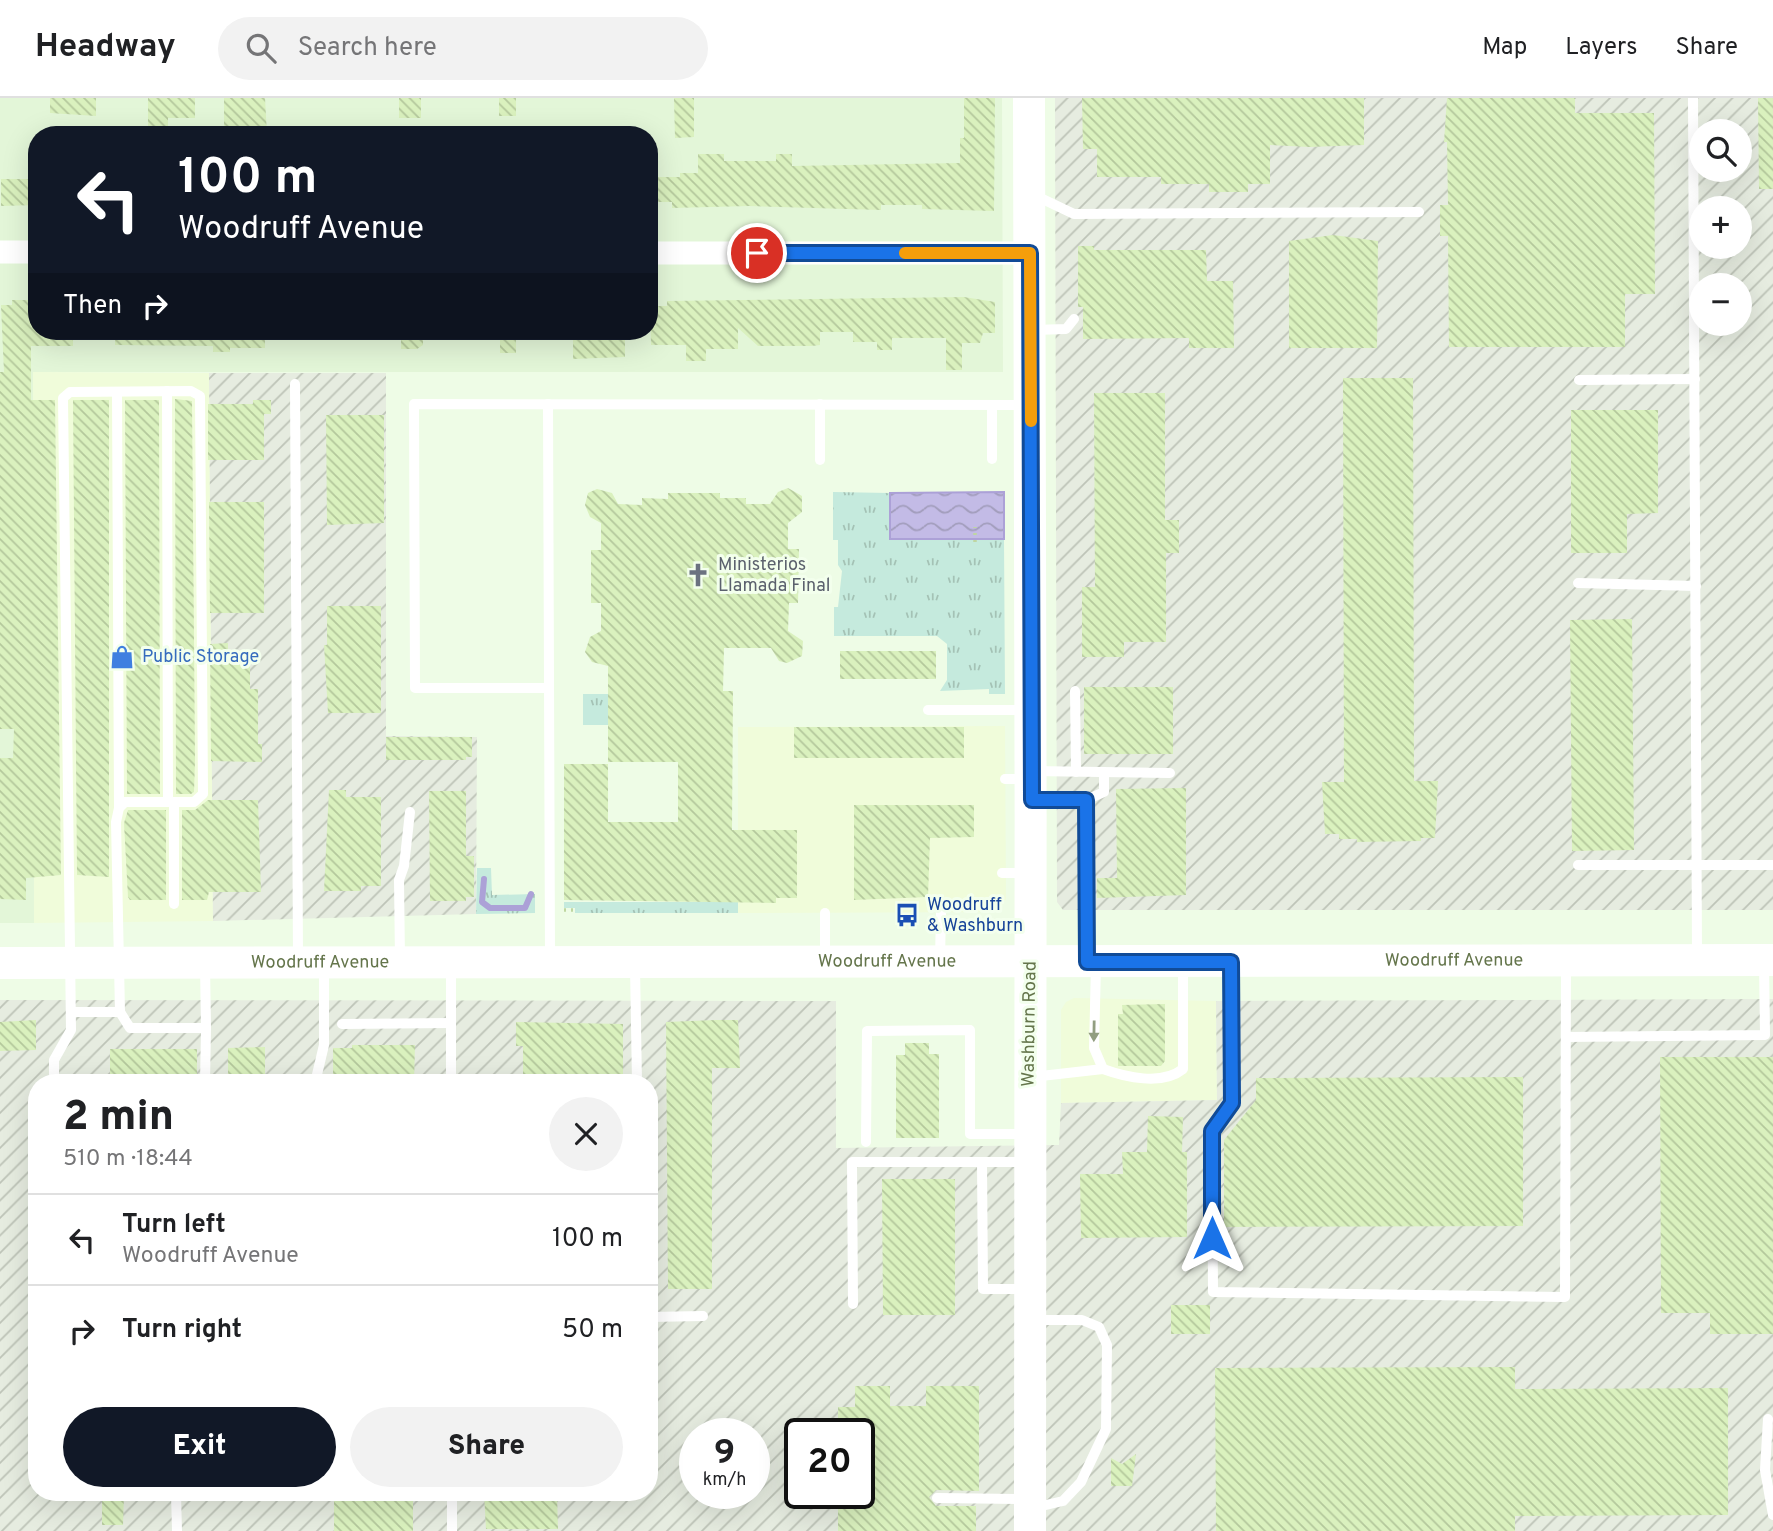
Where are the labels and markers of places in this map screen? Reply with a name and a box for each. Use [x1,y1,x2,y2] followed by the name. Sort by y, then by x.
[727,223,787,283] pin
[718,554,830,598] place label: Ministerios Llamada Final
[684,561,712,589] church icon: Ministerios Llamada Final
[108,643,136,671] shop icon: Public Storage
[142,646,259,669] place label: Public Storage
[927,894,1023,938] place label: Woodruff & Washburn
[893,901,921,929] bus stop icon: Woodruff & Washburn

